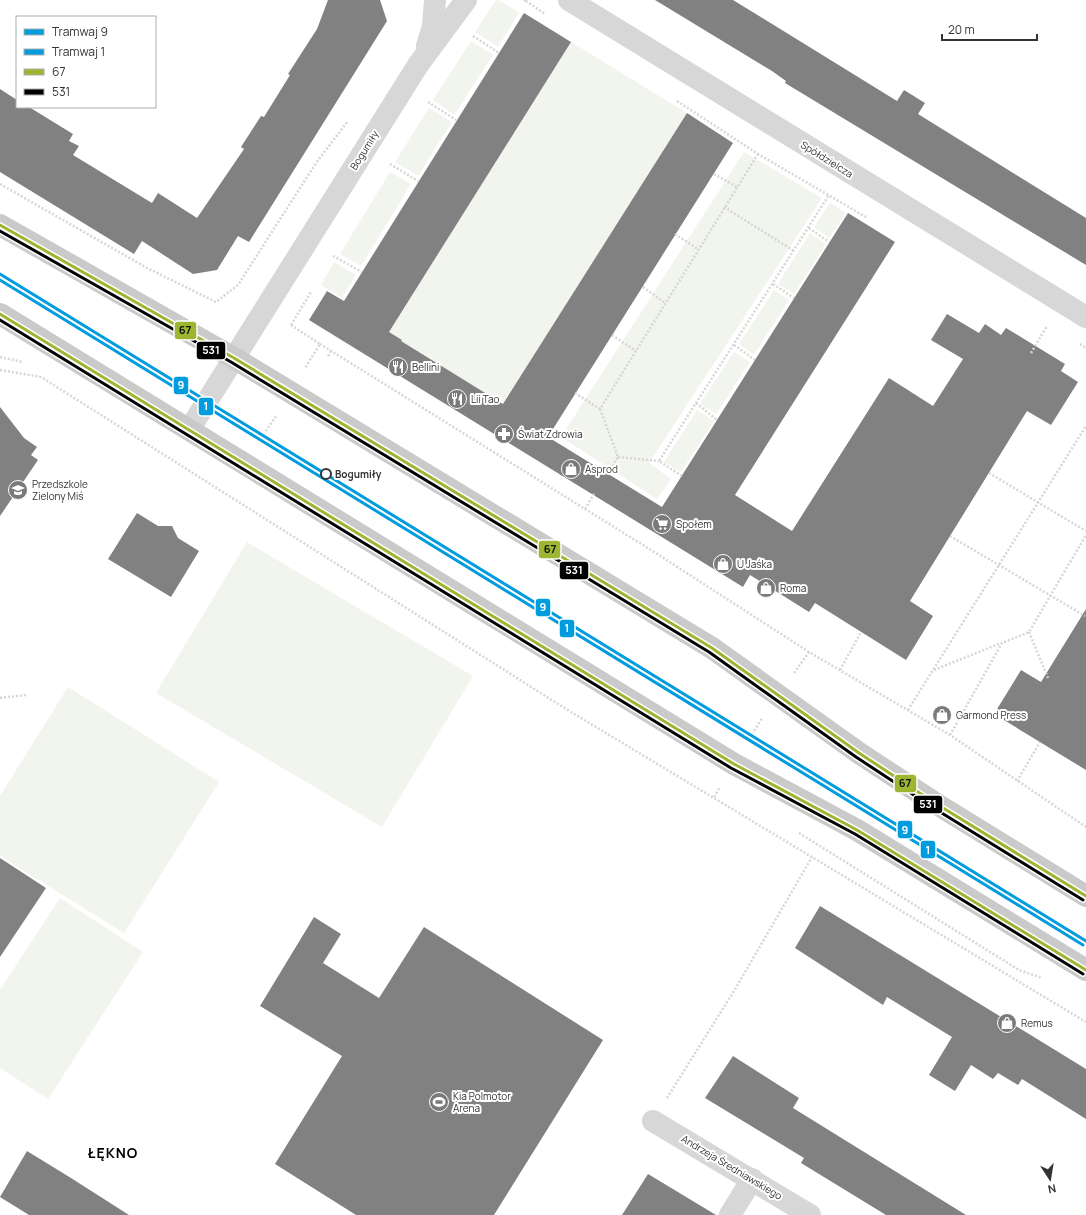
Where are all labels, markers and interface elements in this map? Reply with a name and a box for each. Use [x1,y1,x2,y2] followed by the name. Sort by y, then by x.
[16,16,156,108] legend
[942,16,1037,42] scale bar
[948,21,975,38] text: 20 m
[52,23,108,40] text: Tramwaj 9
[52,43,105,60] text: Tramwaj 1
[52,63,65,80] text: 67
[52,83,70,100] text: 531
[346,127,382,172] street label: Bogumiły
[798,137,856,181] street label: Spółdzielcza
[174,321,197,340] line badge: 67
[179,322,191,337] text: 67
[196,341,226,360] line badge: 531
[202,342,220,357] text: 531
[387,356,409,378] restaurant icon: Bellini
[412,360,439,374] place label: Bellini
[173,376,189,395] line badge: 9
[178,377,185,392] text: 9
[446,388,468,410] restaurant icon: Lii Tao
[471,392,500,406] place label: Lii Tao
[198,397,214,416] line badge: 1
[204,398,208,413] text: 1
[493,423,515,445] pharmacy icon: Świat Zdrowia
[518,427,583,441] place label: Świat Zdrowia
[560,458,582,480] shop icon: Asprod
[585,462,618,476] place label: Asprod
[335,467,382,481] place label: Bogumiły
[320,468,332,480] marker: Bogumiły
[32,477,88,503] place label: Przedszkole Zielony Miś
[7,479,29,501] school or university icon: Przedszkole Zielony Miś
[651,513,673,535] supermarket icon: Społem
[676,517,712,531] place label: Społem
[538,540,561,559] line badge: 67
[544,541,556,556] text: 67
[712,553,734,575] shop icon: U Jaśka
[737,557,772,571] place label: U Jaśka
[559,561,589,580] line badge: 531
[565,562,583,577] text: 531
[755,577,777,599] shop icon: Roma
[780,581,806,595] place label: Roma
[535,598,551,617] line badge: 9
[540,599,547,614] text: 9
[559,619,575,638] line badge: 1
[565,620,569,635] text: 1
[931,704,953,726] shop icon: Garmond Press
[956,708,1026,722] place label: Garmond Press
[894,774,917,793] line badge: 67
[899,775,911,790] text: 67
[913,795,943,814] line badge: 531
[919,796,937,811] text: 531
[897,820,913,839] line badge: 9
[902,822,909,837] text: 9
[920,840,936,859] line badge: 1
[926,842,930,857] text: 1
[996,1012,1018,1034] shop icon: Remus
[1021,1016,1053,1030] place label: Remus
[453,1089,511,1115] place label: Kia Polmotor Arena
[428,1091,450,1113] sports icon: Kia Polmotor Arena
[679,1131,785,1203] street label: Andrzeja Średniawskiego
[88,1143,138,1162] district label: ŁĘKNO
[1030,1159,1070,1199] north arrow
[1047,1181,1058,1197] text: N

